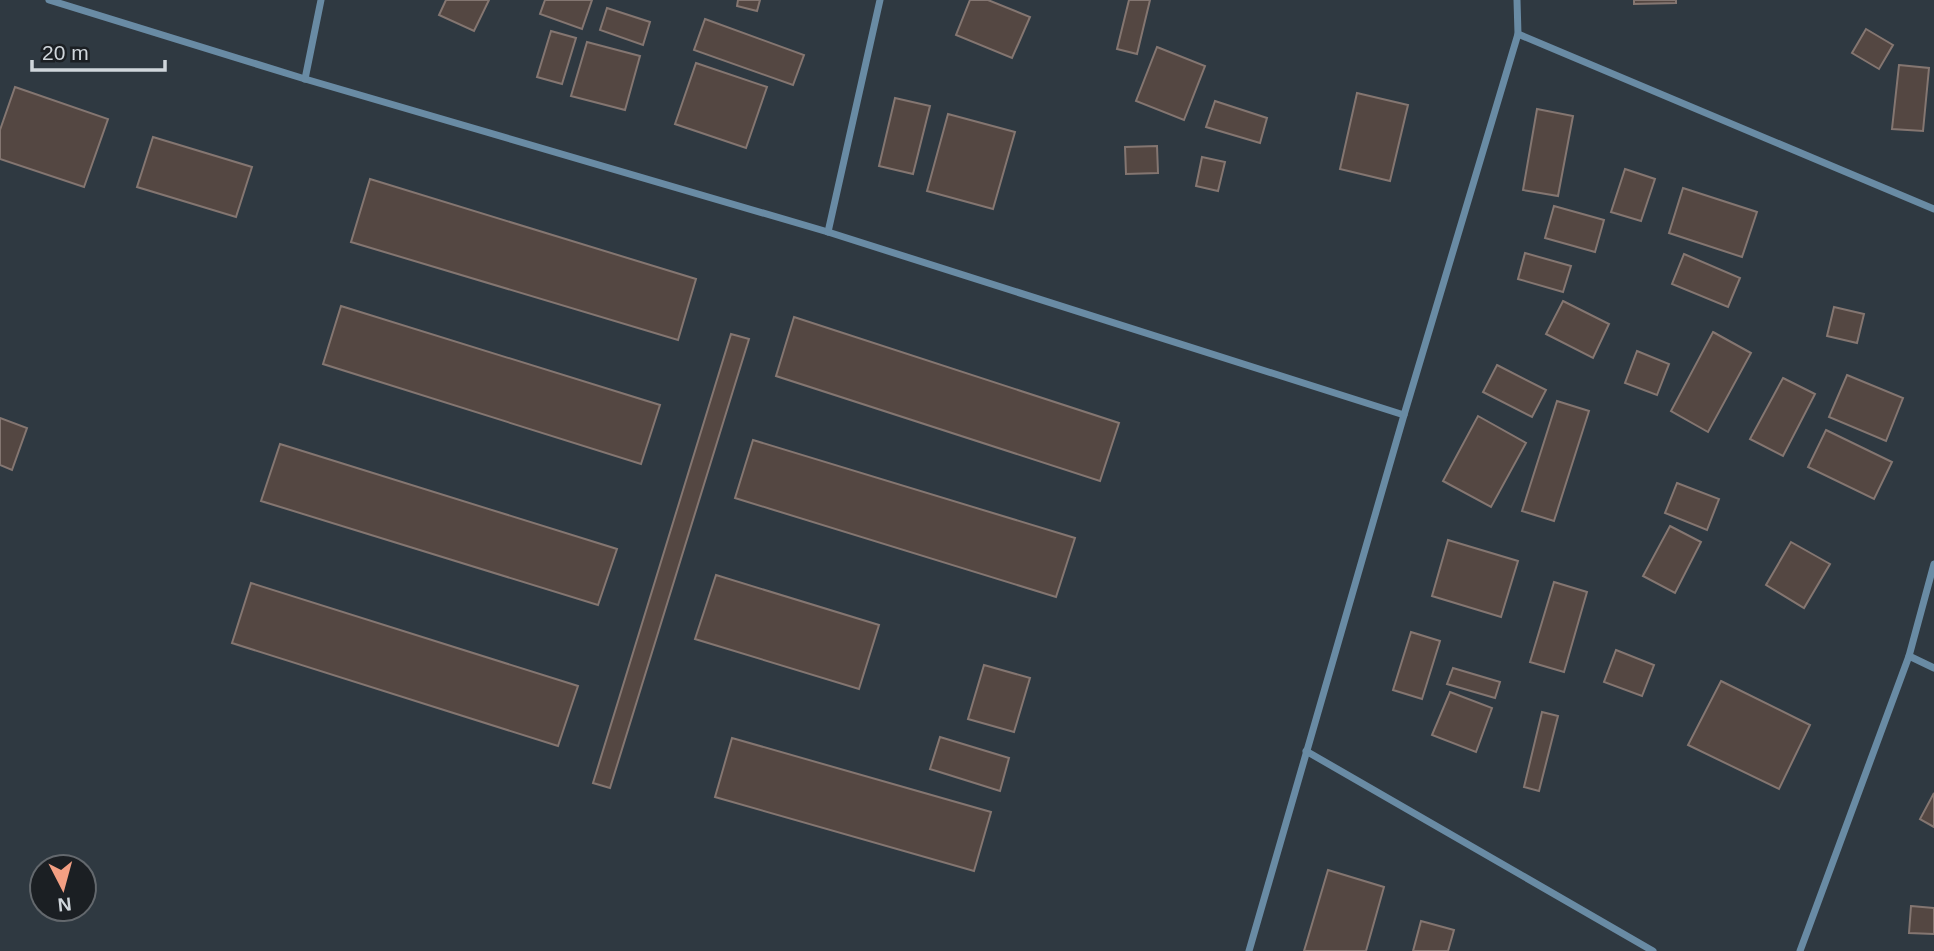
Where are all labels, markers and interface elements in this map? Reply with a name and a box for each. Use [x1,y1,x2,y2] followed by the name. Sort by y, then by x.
[32,28,164,72] scale bar
[42,41,89,64] text: 20 m
[28,853,98,923] north arrow
[57,893,73,916] text: N

